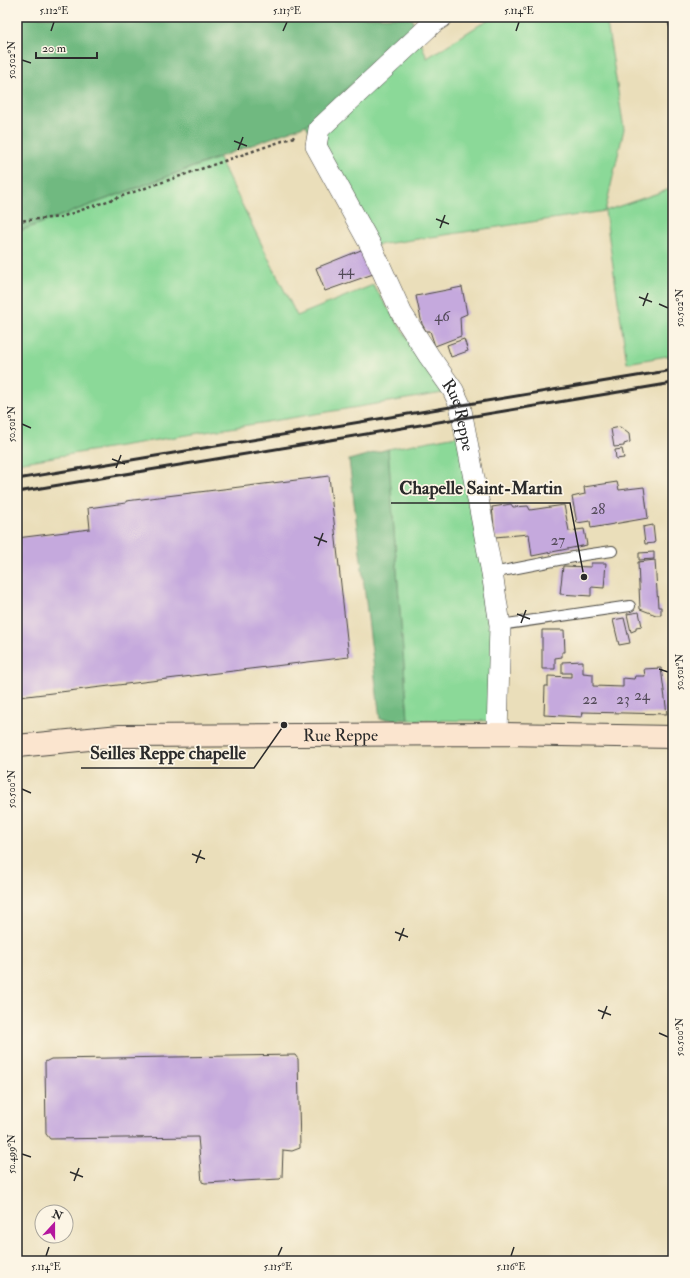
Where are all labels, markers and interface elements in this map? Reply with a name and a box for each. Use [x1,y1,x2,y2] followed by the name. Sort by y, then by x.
[39,5,69,17] text: 5.112°E
[273,5,301,17] text: 5.113°E
[504,5,534,17] text: 5.114°E
[36,34,97,60] scale bar
[6,41,18,79] text: 50.502°N
[42,41,67,56] text: 20 m
[338,261,355,280] house number: 44
[674,289,686,327] text: 50.502°N
[434,307,451,326] house number: 46
[437,375,479,453] street label: Rue Reppe
[6,406,18,442] text: 50.501°N
[391,473,570,503] callout: Chapelle Saint-Martin
[399,477,563,500] text: Chapelle Saint-Martin
[591,500,605,519] house number: 28
[551,531,565,550] house number: 27
[674,654,686,690] text: 50.501°N
[634,686,651,705] house number: 24
[582,690,598,709] house number: 22
[616,690,630,709] house number: 23
[303,725,378,747] street label: Rue Reppe
[81,738,254,768] callout: Seilles Reppe chapelle
[90,742,247,765] text: Seilles Reppe chapelle
[6,770,18,808] text: 50.500°N
[674,1018,686,1056] text: 50.500°N
[6,1134,18,1174] text: 50.499°N
[34,1204,74,1244] north arrow
[50,1207,65,1223] text: N
[31,1261,61,1273] text: 5.114°E
[264,1261,292,1273] text: 5.115°E
[496,1261,526,1273] text: 5.116°E

